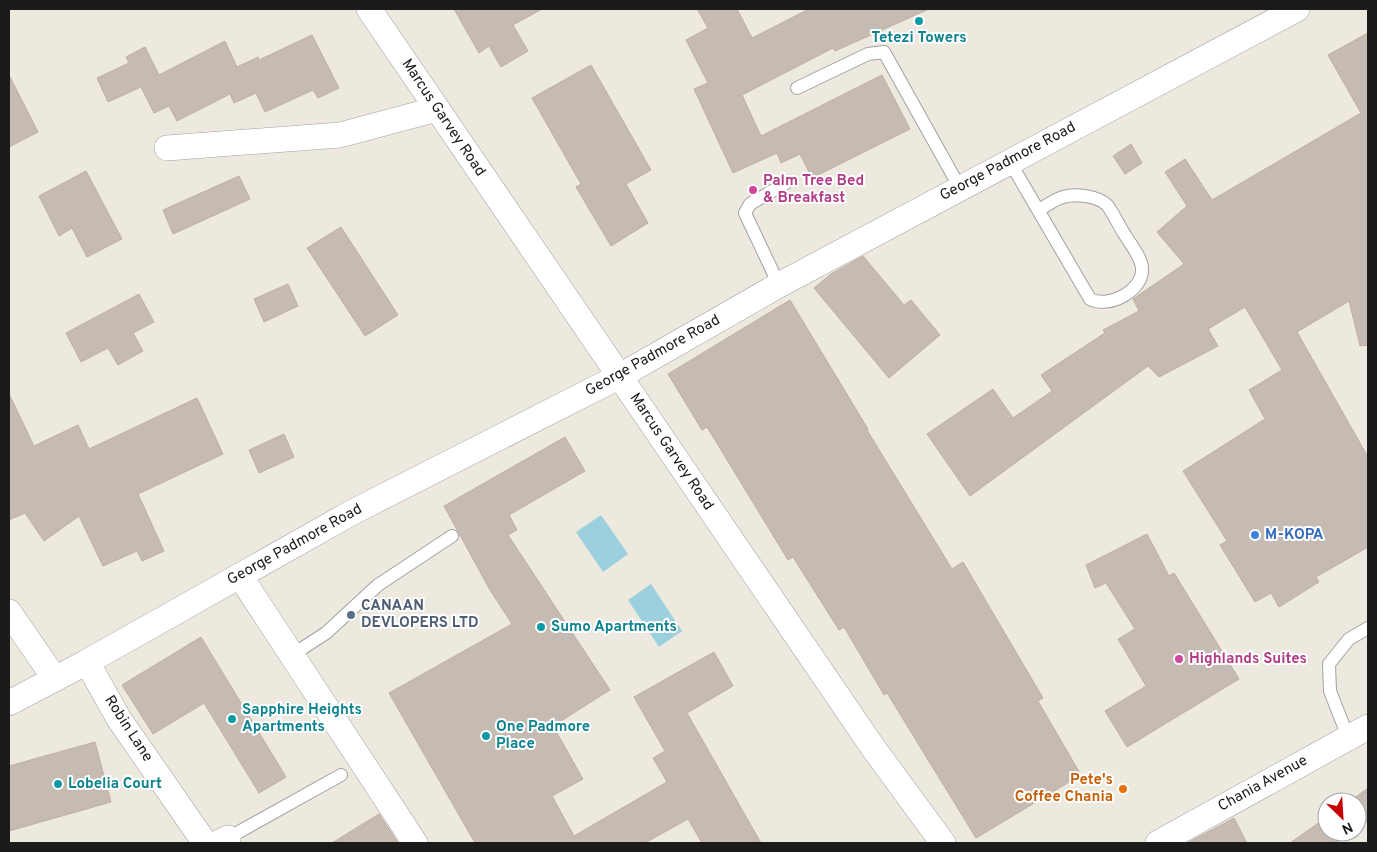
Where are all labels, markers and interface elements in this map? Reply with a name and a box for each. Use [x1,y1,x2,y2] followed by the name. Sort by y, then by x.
[913,15,925,27] marker: Tetezi Towers
[871,29,967,48] place label: Tetezi Towers
[397,56,489,180] street label: Marcus Garvey Road
[937,118,1079,206] street label: George Padmore Road
[763,172,864,208] place label: Palm Tree Bed & Breakfast
[747,184,759,196] marker: Palm Tree Bed & Breakfast
[582,311,724,401] street label: George Padmore Road
[625,390,717,514] street label: Marcus Garvey Road
[224,500,366,590] street label: George Padmore Road
[1265,526,1324,545] place label: M-KOPA
[1249,529,1261,541] marker: M-KOPA
[361,597,479,633] place label: CANAAN DEVLOPERS LTD
[345,609,357,621] marker: CANAAN DEVLOPERS LTD
[551,618,677,637] place label: Sumo Apartments
[535,621,547,633] marker: Sumo Apartments
[1189,650,1307,669] place label: Highlands Suites
[1173,653,1185,665] marker: Highlands Suites
[100,692,156,766] street label: Robin Lane
[242,701,362,737] place label: Sapphire Heights Apartments
[226,713,238,725] marker: Sapphire Heights Apartments
[496,718,590,754] place label: One Padmore Place
[480,730,492,742] marker: One Padmore Place
[1215,752,1311,816] street label: Chania Avenue
[1015,771,1113,807] place label: Pete's Coffee Chania
[68,775,162,794] place label: Lobelia Court
[52,778,64,790] marker: Lobelia Court
[1117,783,1129,795] marker: Pete's Coffee Chania
[1317,792,1367,842] north arrow
[1339,818,1355,837] text: N

